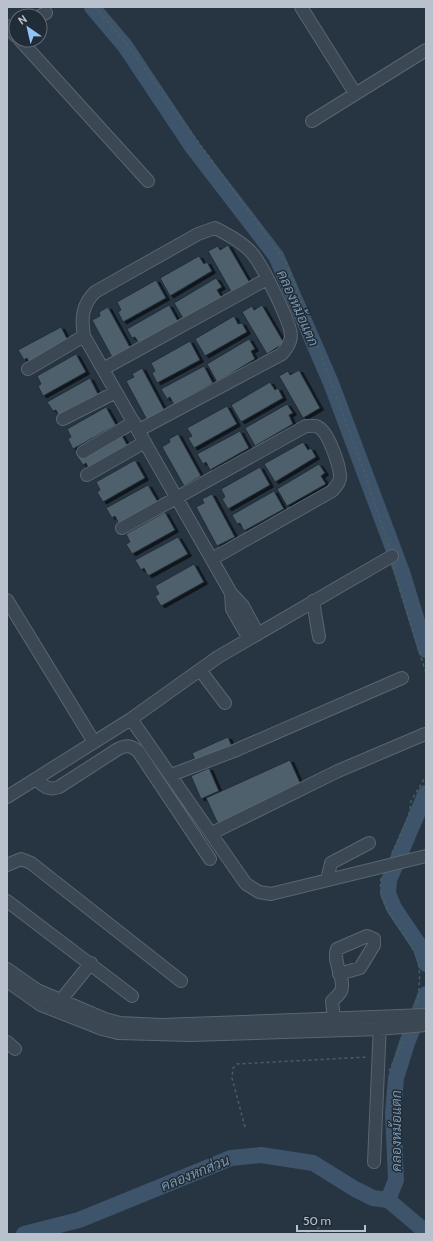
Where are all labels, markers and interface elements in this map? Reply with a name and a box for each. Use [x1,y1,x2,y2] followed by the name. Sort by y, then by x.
[8,8,48,48] north arrow
[15,12,30,28] text: N
[273,267,323,349] water label: คลองหม้อแตก
[387,1090,405,1172] water label: คลองหม้อแตก
[158,1151,232,1195] water label: คลองหกส่วน
[297,1207,365,1233] scale bar
[303,1213,331,1228] text: 50 m

